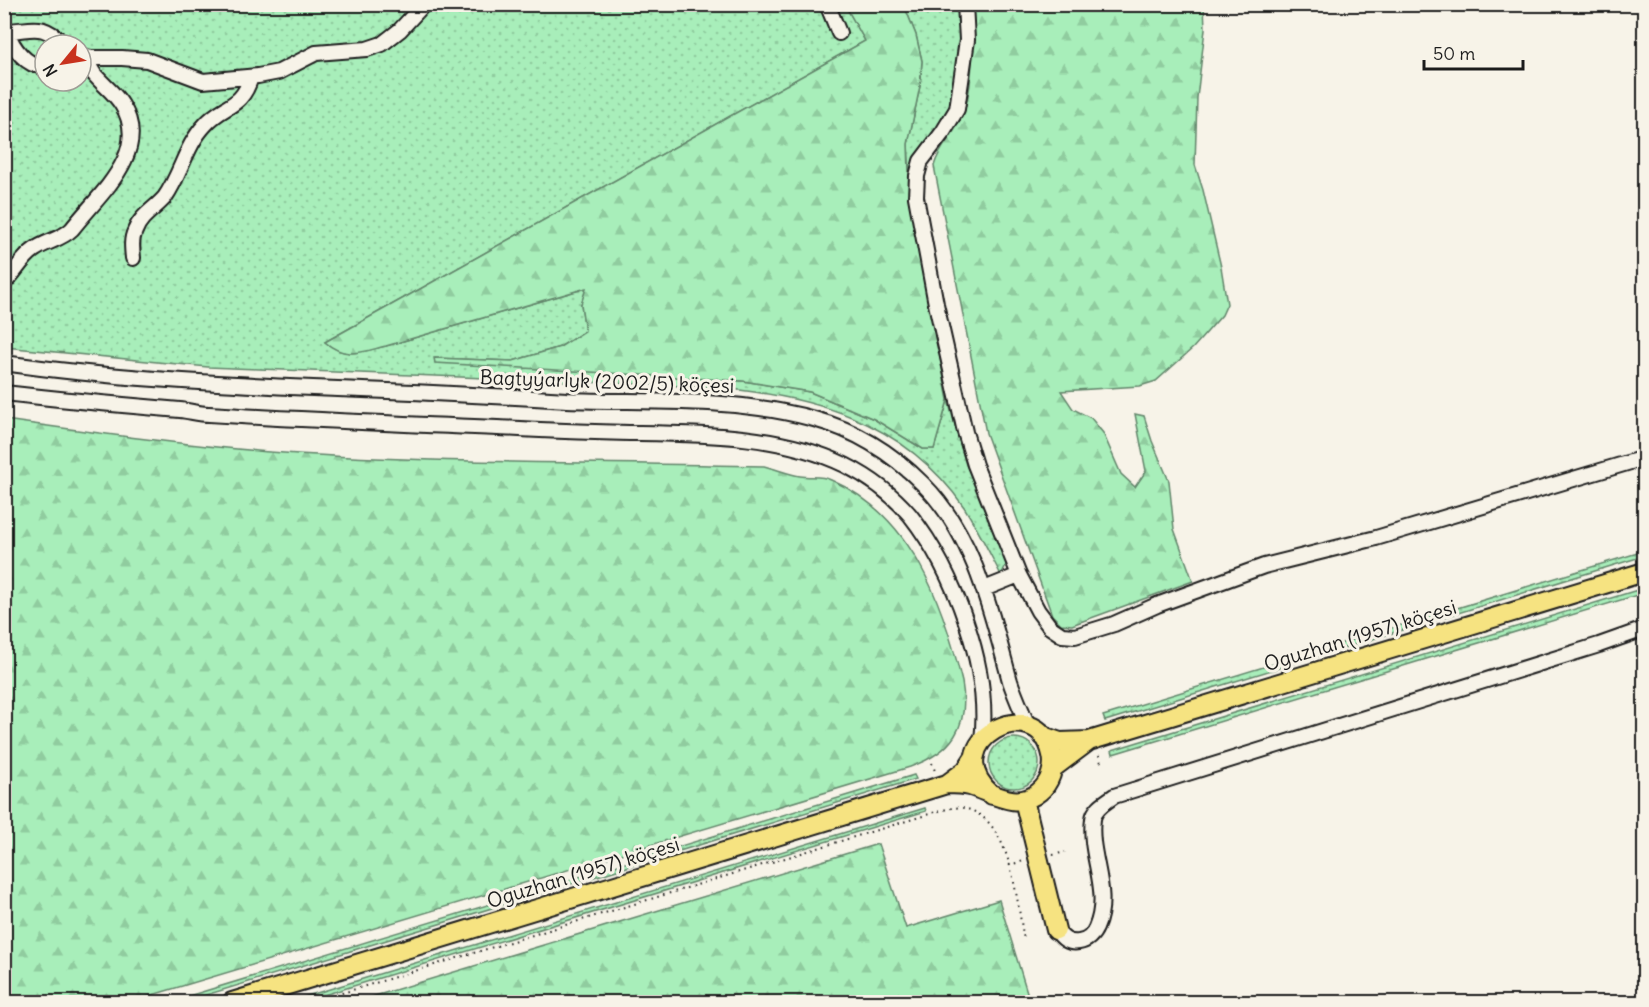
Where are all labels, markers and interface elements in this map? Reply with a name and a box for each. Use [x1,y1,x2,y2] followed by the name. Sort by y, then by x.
[33,33,93,93] north arrow
[1424,33,1523,71] scale bar
[1433,42,1475,65] text: 50 m
[39,61,61,80] text: N
[479,364,735,398] street label: Bagtyýarlyk (2002/5) köçesi
[1261,594,1459,676] street label: Oguzhan (1957) köçesi
[484,831,682,913] street label: Oguzhan (1957) köçesi

